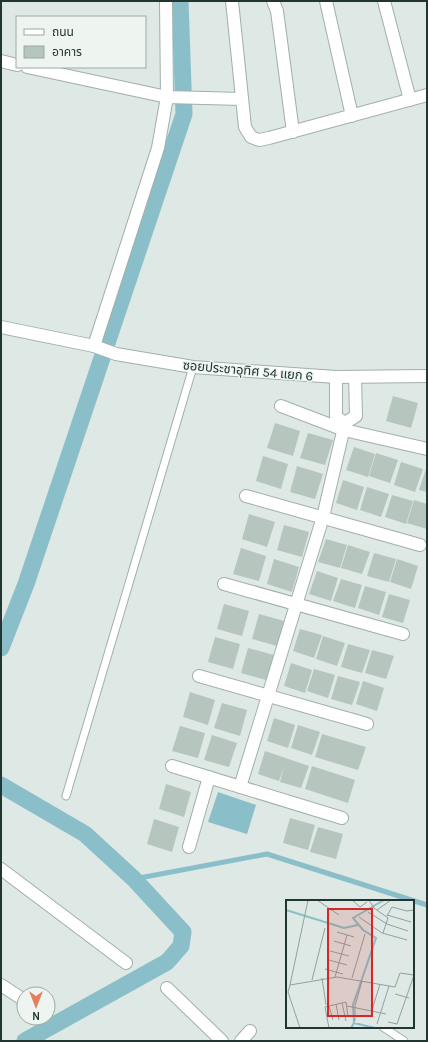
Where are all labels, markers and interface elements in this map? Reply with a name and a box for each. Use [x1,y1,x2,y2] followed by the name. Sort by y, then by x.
[16,16,146,68] legend
[52,25,74,39] text: ถนน
[52,45,82,59] text: อาคาร
[182,357,314,384] street label: ซอยประชาอุทิศ 54 แยก 6
[286,900,414,1028] inset map
[16,986,56,1026] north arrow
[32,1009,40,1022] text: N

